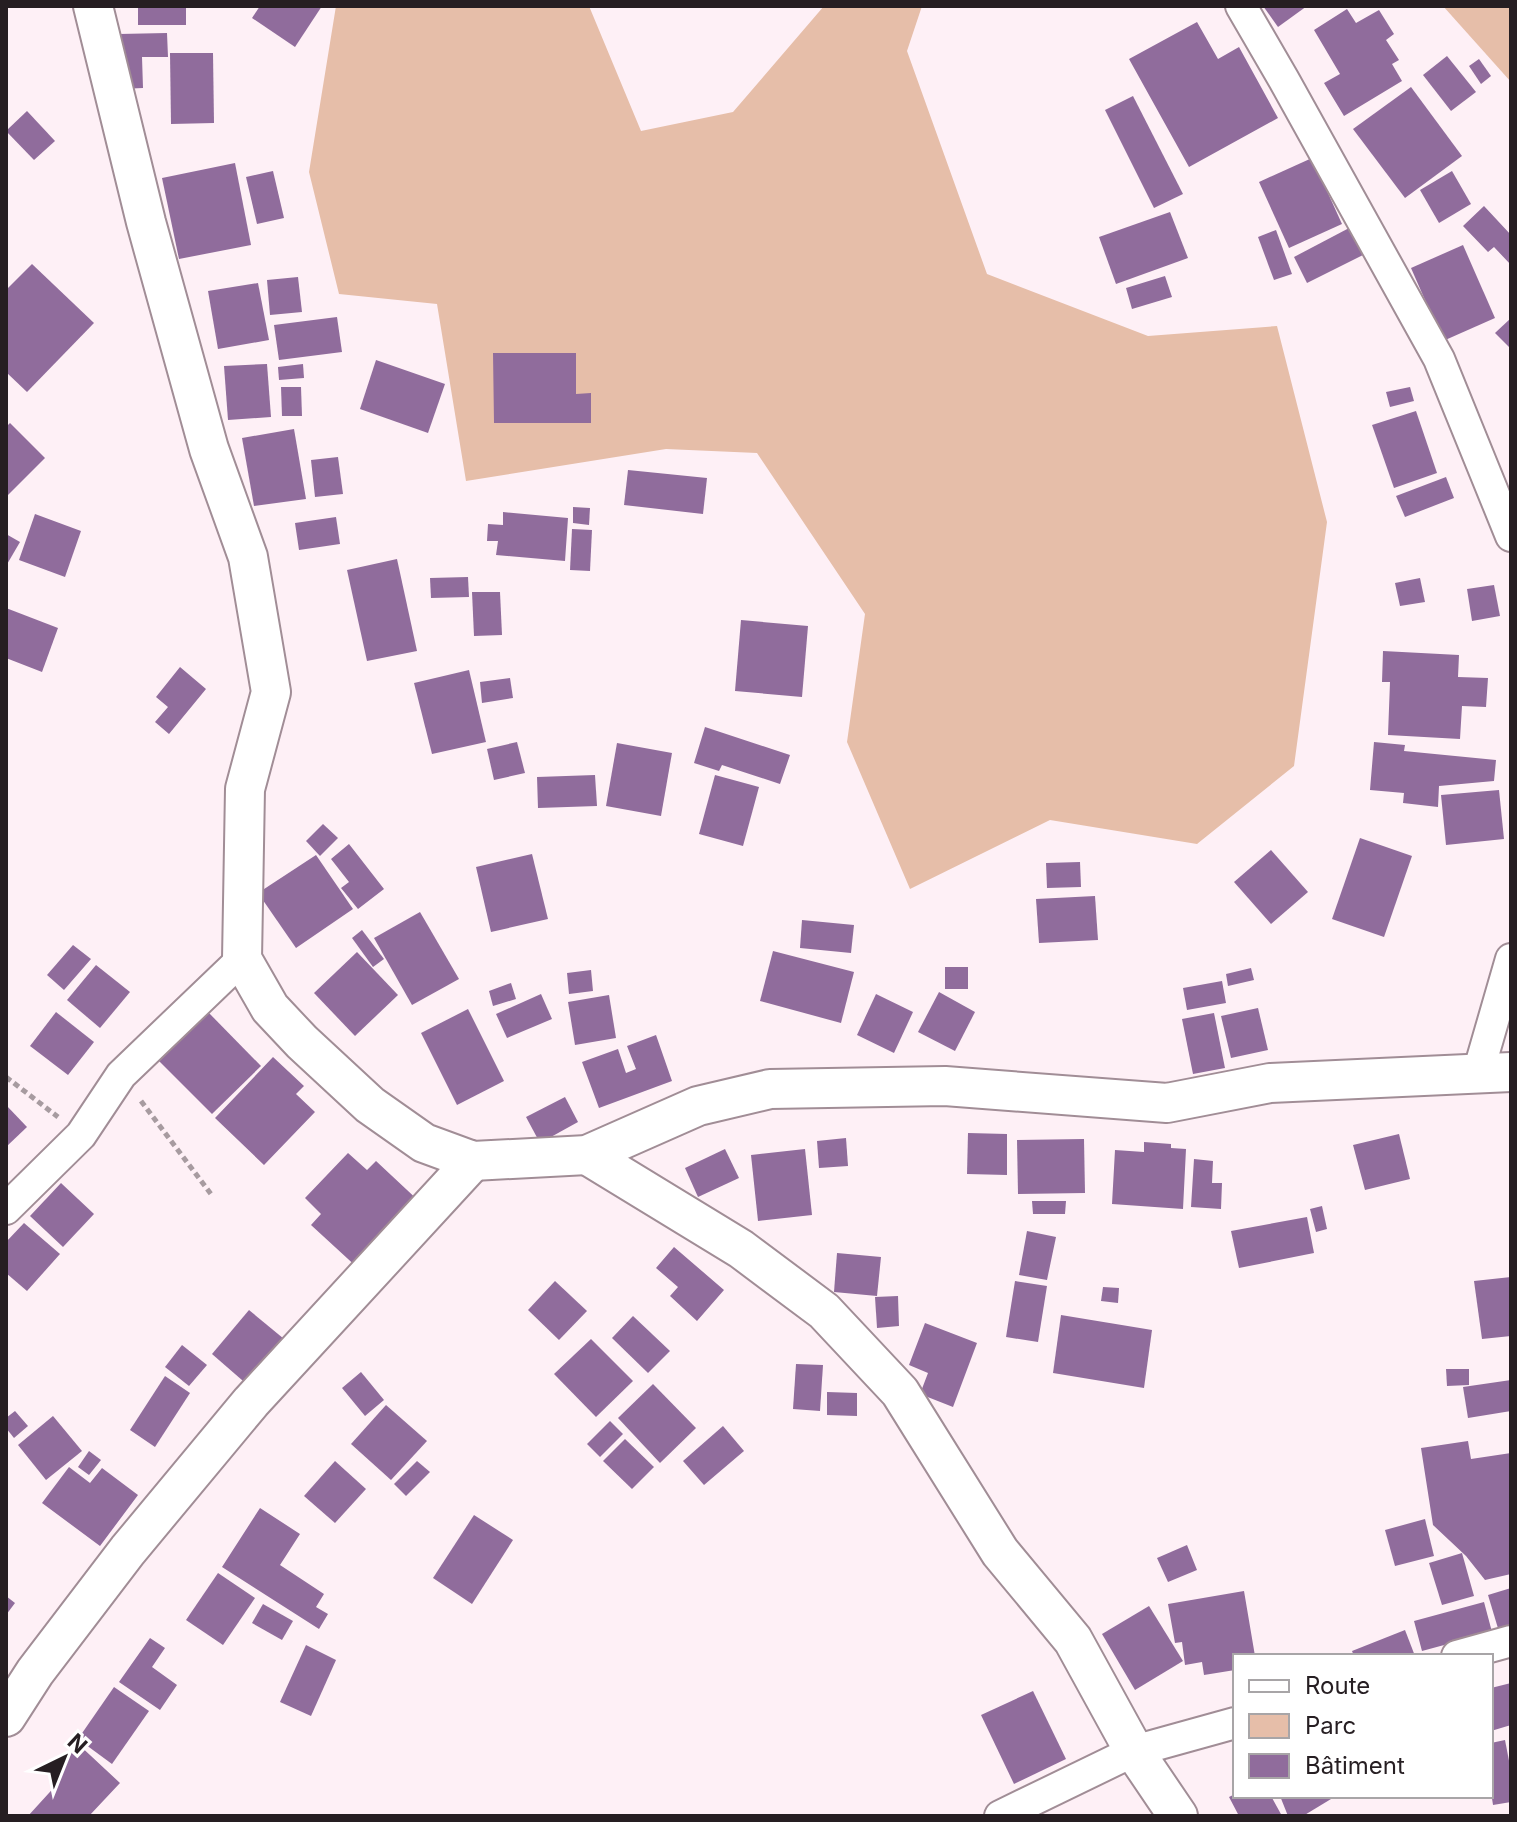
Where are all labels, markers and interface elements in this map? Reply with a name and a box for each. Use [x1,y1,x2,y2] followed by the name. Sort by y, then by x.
[1233,1654,1493,1798] legend
[1305,1671,1370,1700] text: Route
[1305,1711,1356,1740] text: Parc
[24,1718,104,1798] north arrow
[63,1728,93,1759] text: N
[1305,1751,1405,1780] text: Bâtiment

